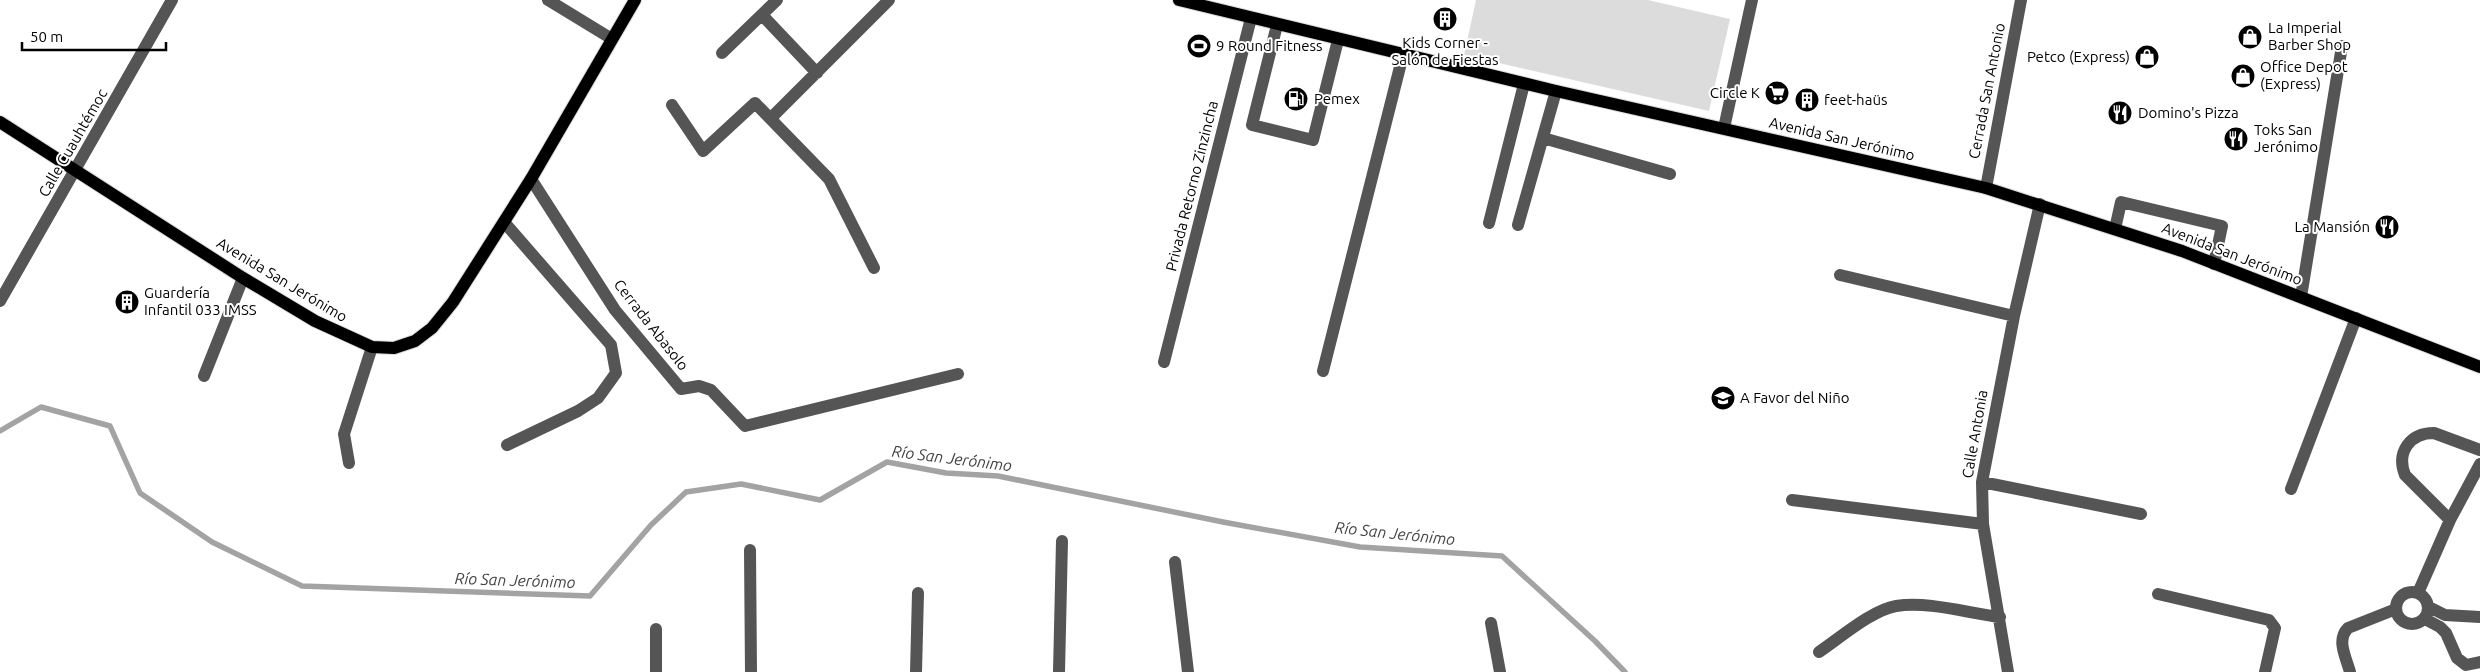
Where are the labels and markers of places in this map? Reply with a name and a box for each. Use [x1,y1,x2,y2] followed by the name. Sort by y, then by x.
[1432,6,1458,32] building icon: Kids Corner - Salón de Fiestas
[2268,19,2351,53] place label: La Imperial Barber Shop
[2237,24,2263,50] shop icon: La Imperial Barber Shop
[1186,33,1212,59] sports icon: 9 Round Fitness
[1391,34,1499,68] place label: Kids Corner - Salón de Fiestas
[1216,37,1323,54] place label: 9 Round Fitness
[2134,44,2160,70] shop icon: Petco (Express)
[2027,48,2130,65] place label: Petco (Express)
[2260,58,2348,92] place label: Office Depot (Express)
[2230,63,2256,89] shop icon: Office Depot (Express)
[1764,80,1790,106] supermarket icon: Circle K
[1710,84,1760,101] place label: Circle K
[1283,86,1309,112] fuel station icon: Pemex
[1794,87,1820,113] building icon: feet-haüs
[1314,90,1360,107] place label: Pemex
[1824,91,1887,108] place label: feet-haüs
[2107,100,2133,126] restaurant icon: Domino's Pizza
[2138,104,2239,121] place label: Domino's Pizza
[2254,121,2318,155] place label: Toks San Jerónimo
[2223,126,2249,152] restaurant icon: Toks San Jerónimo
[2374,214,2400,240] restaurant icon: La Mansión
[2294,218,2370,235] place label: La Mansión
[144,284,257,318] place label: Guardería Infantil 033 IMSS
[114,289,140,315] building icon: Guardería Infantil 033 IMSS
[1710,385,1736,411] school or university icon: A Favor del Niño
[1740,389,1850,406] place label: A Favor del Niño

